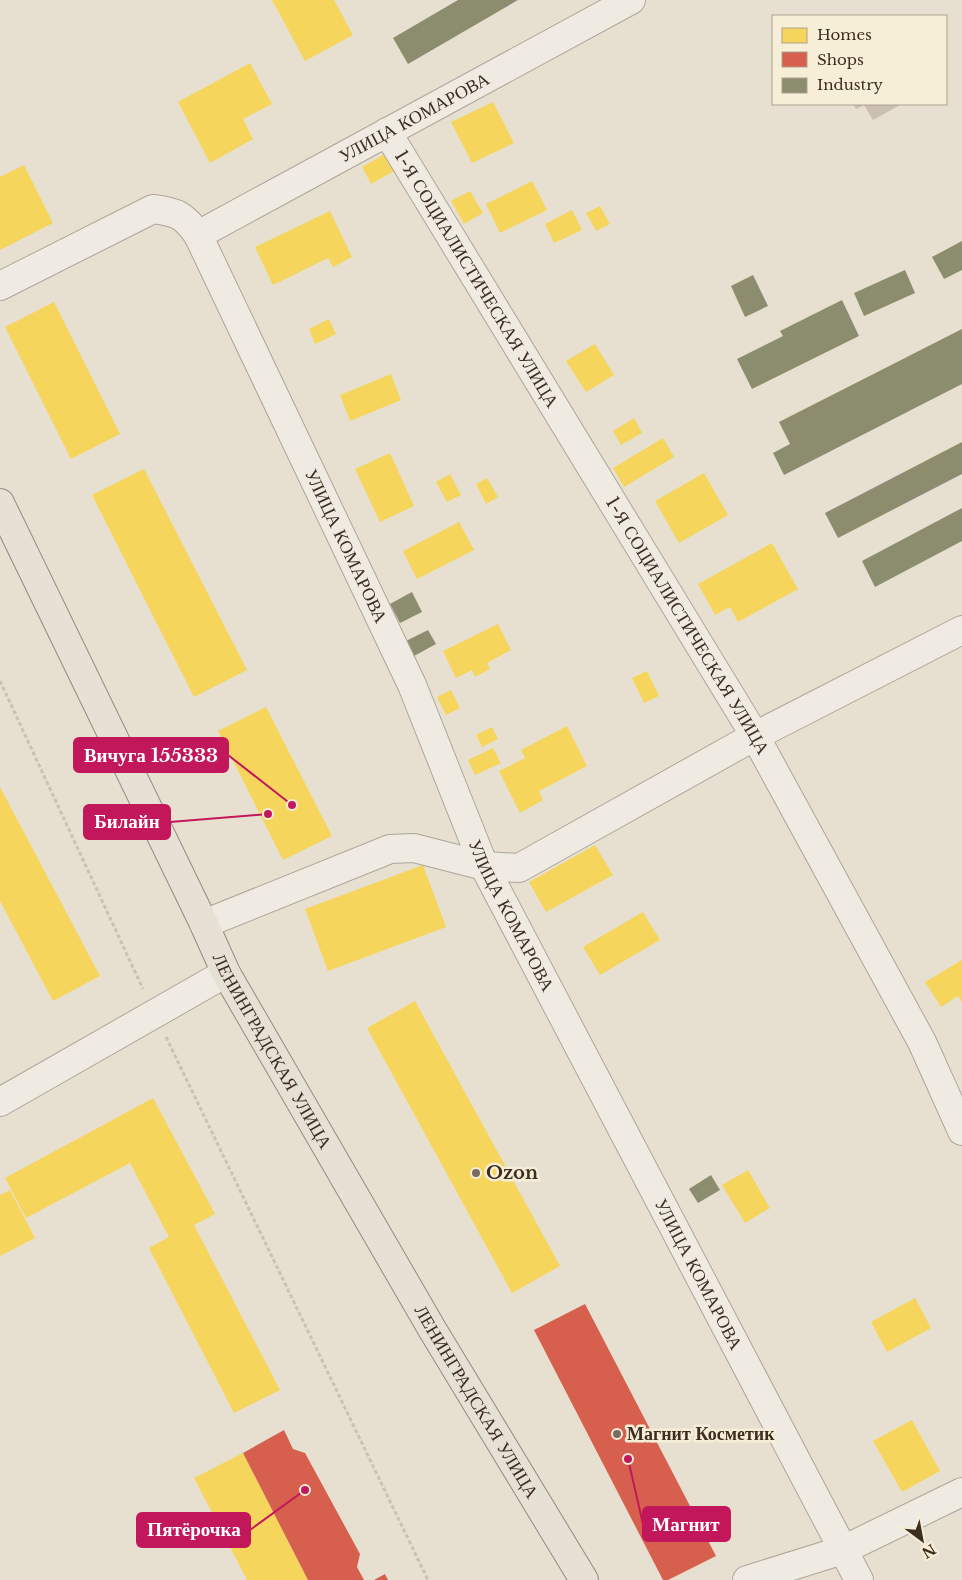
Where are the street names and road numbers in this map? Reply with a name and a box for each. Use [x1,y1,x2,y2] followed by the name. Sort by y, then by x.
[335,68,493,167] street label: УЛИЦА КОМАРОВА
[390,146,563,412] street label: 1-Я СОЦИАЛИСТИЧЕСКАЯ УЛИЦА
[300,465,392,626] street label: УЛИЦА КОМАРОВА
[601,493,774,758] street label: 1-Я СОЦИАЛИСТИЧЕСКАЯ УЛИЦА
[464,836,559,995] street label: УЛИЦА КОМАРОВА
[208,950,336,1153] street label: ЛЕНИНГРАДСКАЯ УЛИЦА
[650,1195,747,1354] street label: УЛИЦА КОМАРОВА
[410,1301,543,1502] street label: ЛЕНИНГРАДСКАЯ УЛИЦА

